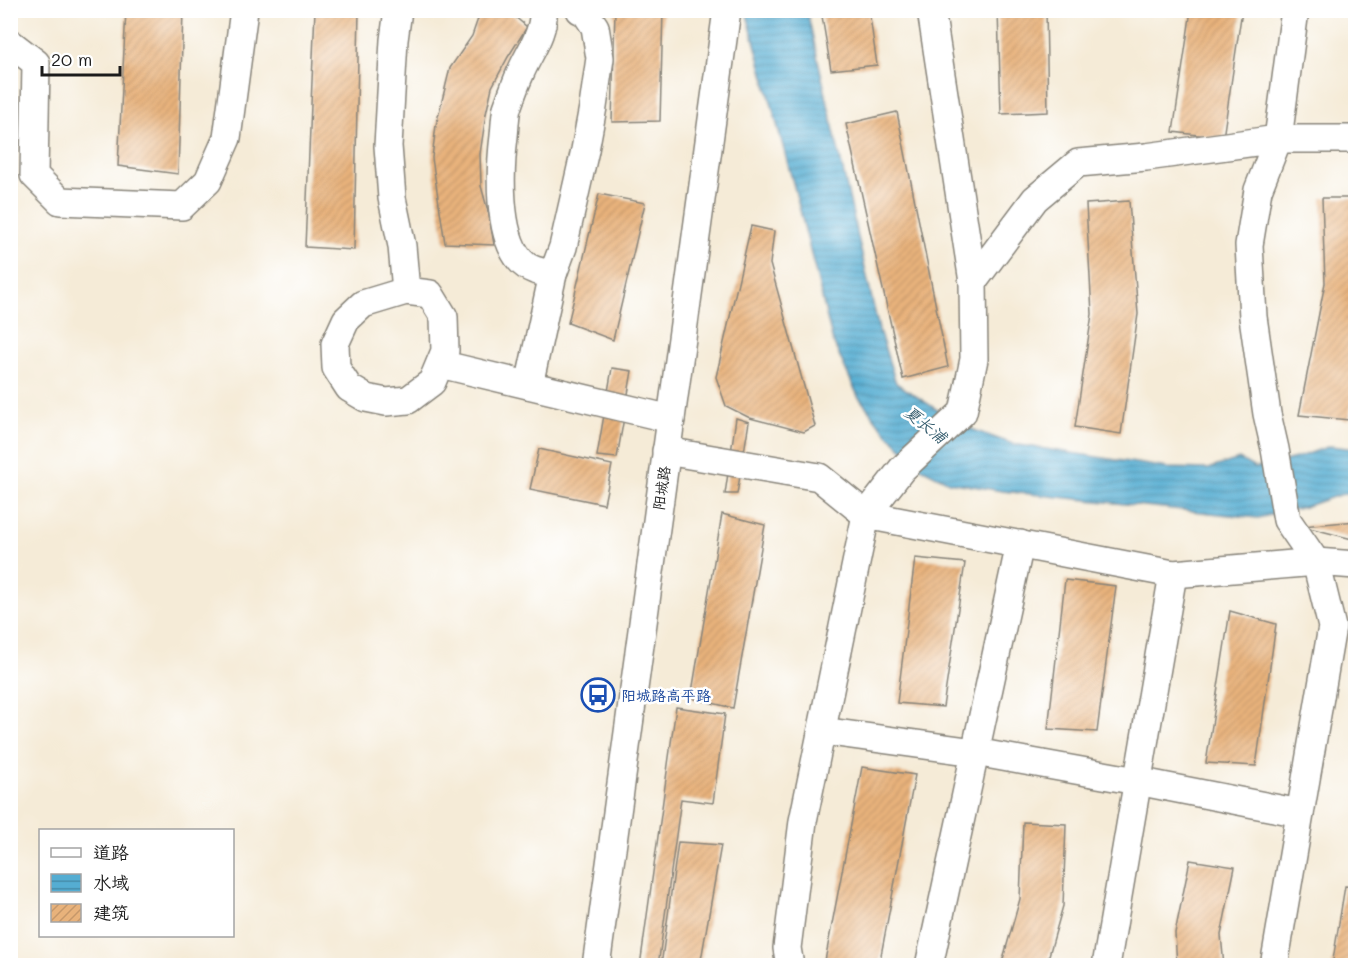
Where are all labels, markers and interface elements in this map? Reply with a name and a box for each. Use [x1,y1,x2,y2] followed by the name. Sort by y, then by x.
[42,39,120,77] scale bar
[51,47,92,71] text: 20 m
[901,401,953,449] water label: 夏长浦
[648,464,674,512] street label: 阳城路
[580,677,616,713] bus stop icon: 阳城路高平路
[621,685,711,705] place label: 阳城路高平路
[39,829,234,937] legend
[93,840,129,864] text: 道路
[93,870,129,894] text: 水域
[93,900,129,924] text: 建筑

